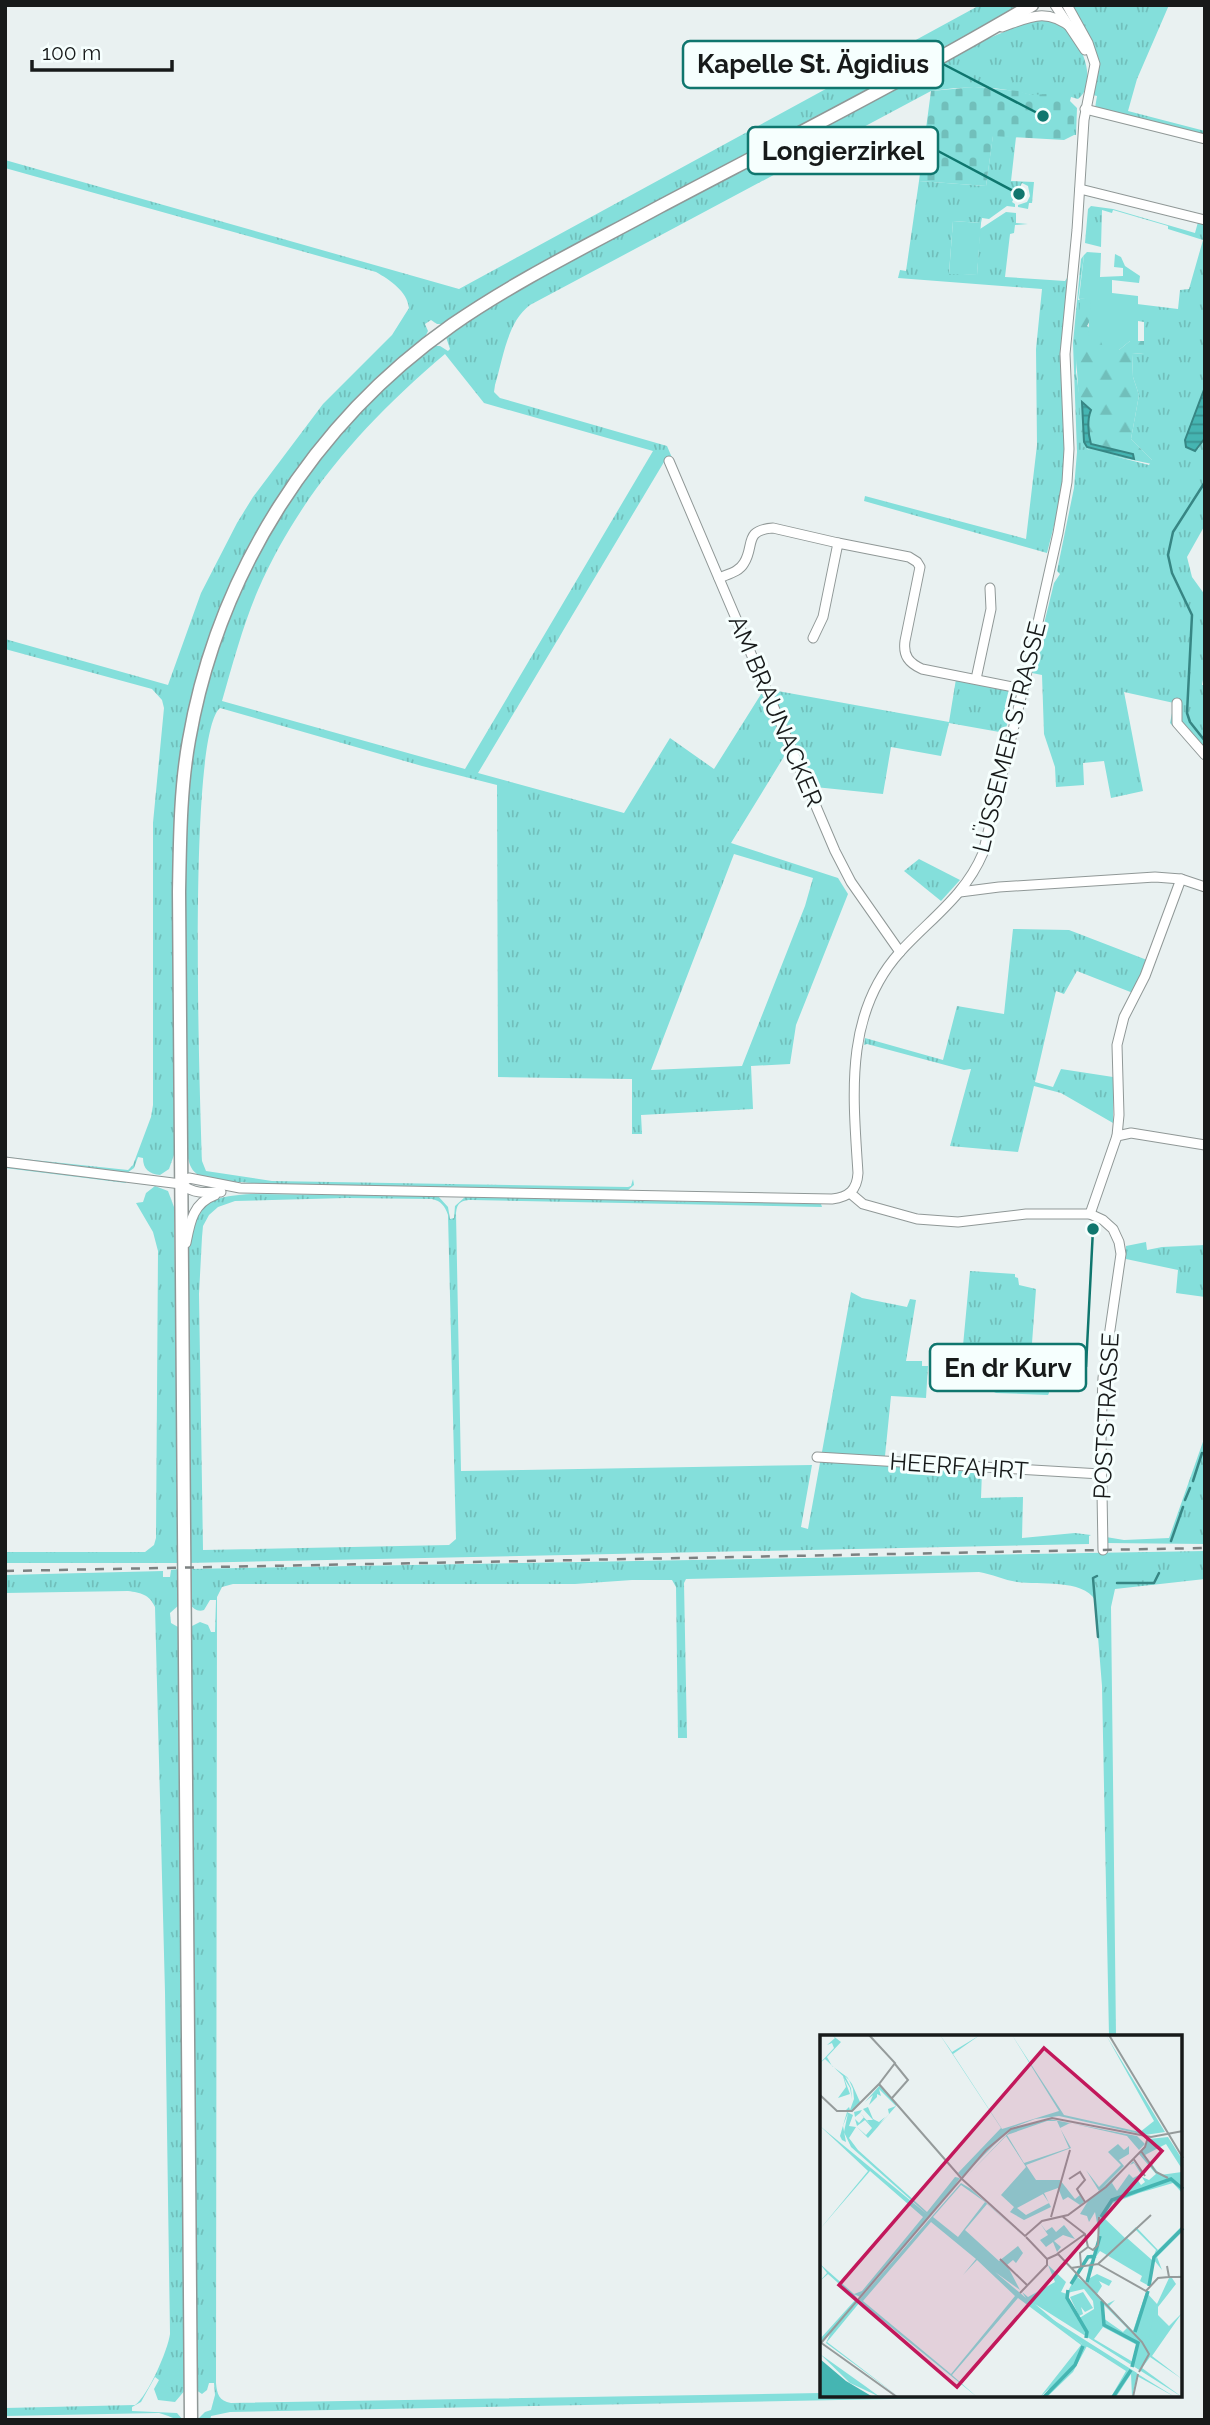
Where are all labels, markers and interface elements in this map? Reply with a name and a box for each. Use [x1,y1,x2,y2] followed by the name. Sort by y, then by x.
[32,28,172,72] scale bar
[42,40,101,65] text: 100 m
[683,41,943,88] callout: Kapelle St. Ägidius
[697,49,929,79] text: Kapelle St. Ägidius
[748,127,938,174] callout: Longierzirkel
[762,136,925,166] text: Longierzirkel
[723,611,829,811] street label: AM BRAUNACKER
[966,618,1052,856] street label: LÜSSEMER STRASSE
[1087,1332,1125,1500] street label: POSTSTRASSE
[930,1344,1086,1391] callout: En dr Kurv
[944,1353,1072,1383] text: En dr Kurv
[888,1447,1030,1485] street label: HEERFAHRT
[820,2035,1182,2397] inset map

